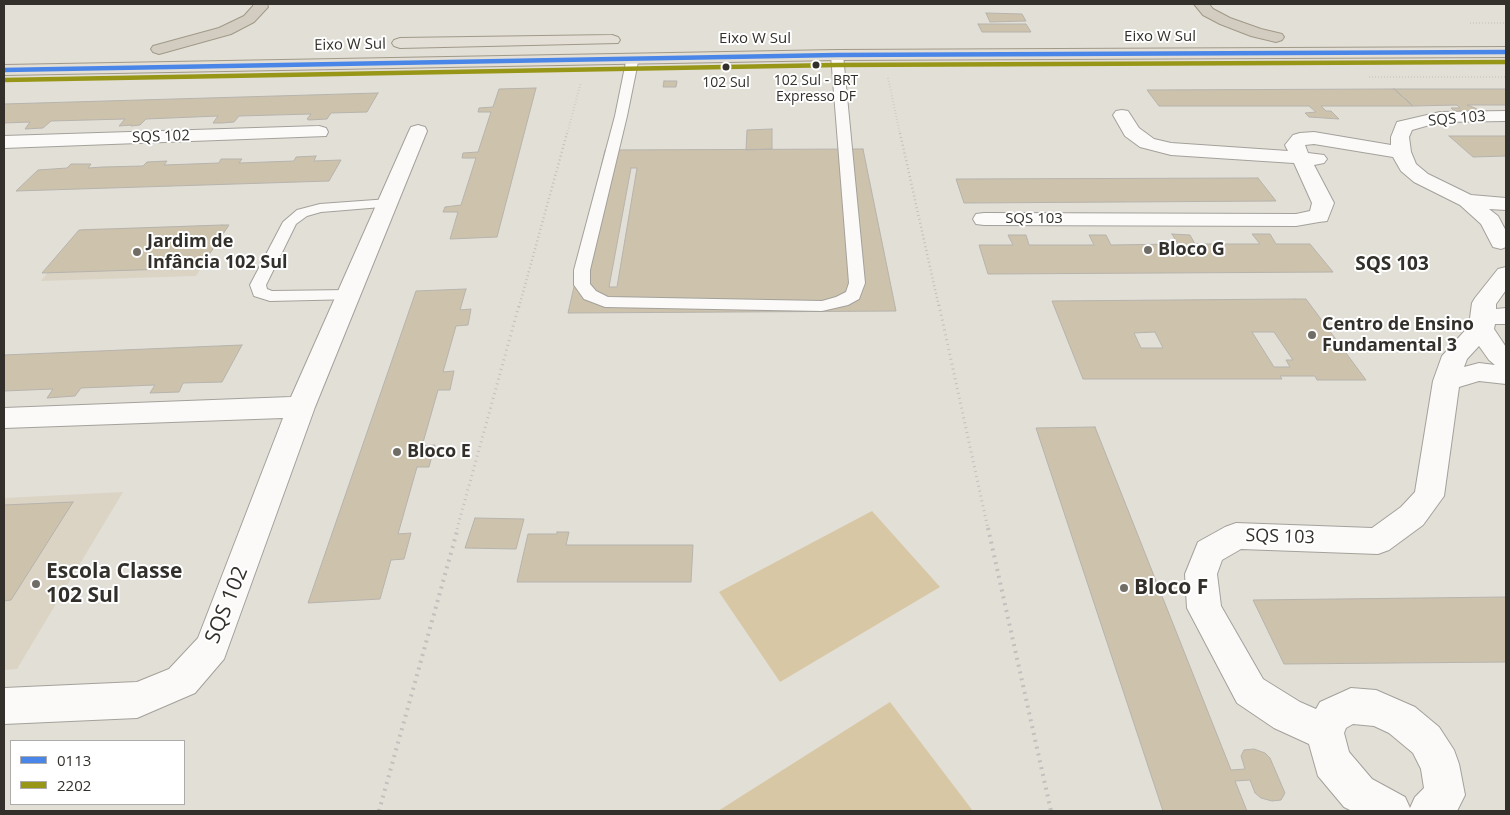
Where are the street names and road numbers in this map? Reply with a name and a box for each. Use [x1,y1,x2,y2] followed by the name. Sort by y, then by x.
[1124,28,1196,46] street label: Eixo W Sul
[719,30,791,48] street label: Eixo W Sul
[314,35,386,55] street label: Eixo W Sul
[1427,108,1487,130] street label: SQS 103
[132,127,190,147] street label: SQS 102
[1005,210,1063,228] street label: SQS 103
[1245,525,1315,549] street label: SQS 103
[200,563,254,647] street label: SQS 102

